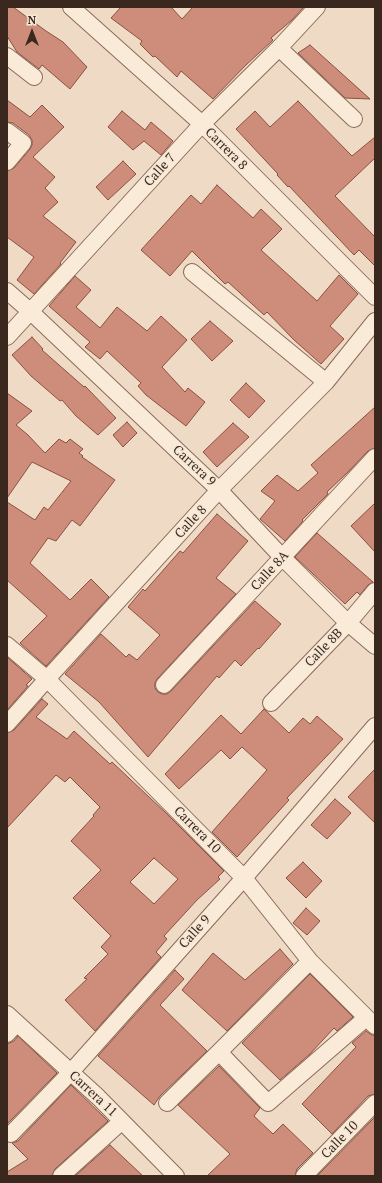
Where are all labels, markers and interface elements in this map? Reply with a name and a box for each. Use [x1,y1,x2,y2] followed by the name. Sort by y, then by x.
[12,12,52,52] north arrow
[28,13,36,27] text: N
[202,125,250,173] street label: Carrera 8
[141,150,179,190] street label: Calle 7
[169,442,219,490] street label: Carrera 9
[172,502,210,542] street label: Calle 8
[248,548,292,594] street label: Calle 8A
[302,626,346,670] street label: Calle 8B
[170,803,224,857] street label: Carrera 10
[176,912,214,952] street label: Calle 9
[66,1068,120,1120] street label: Carrera 11
[318,1118,362,1162] street label: Calle 10

